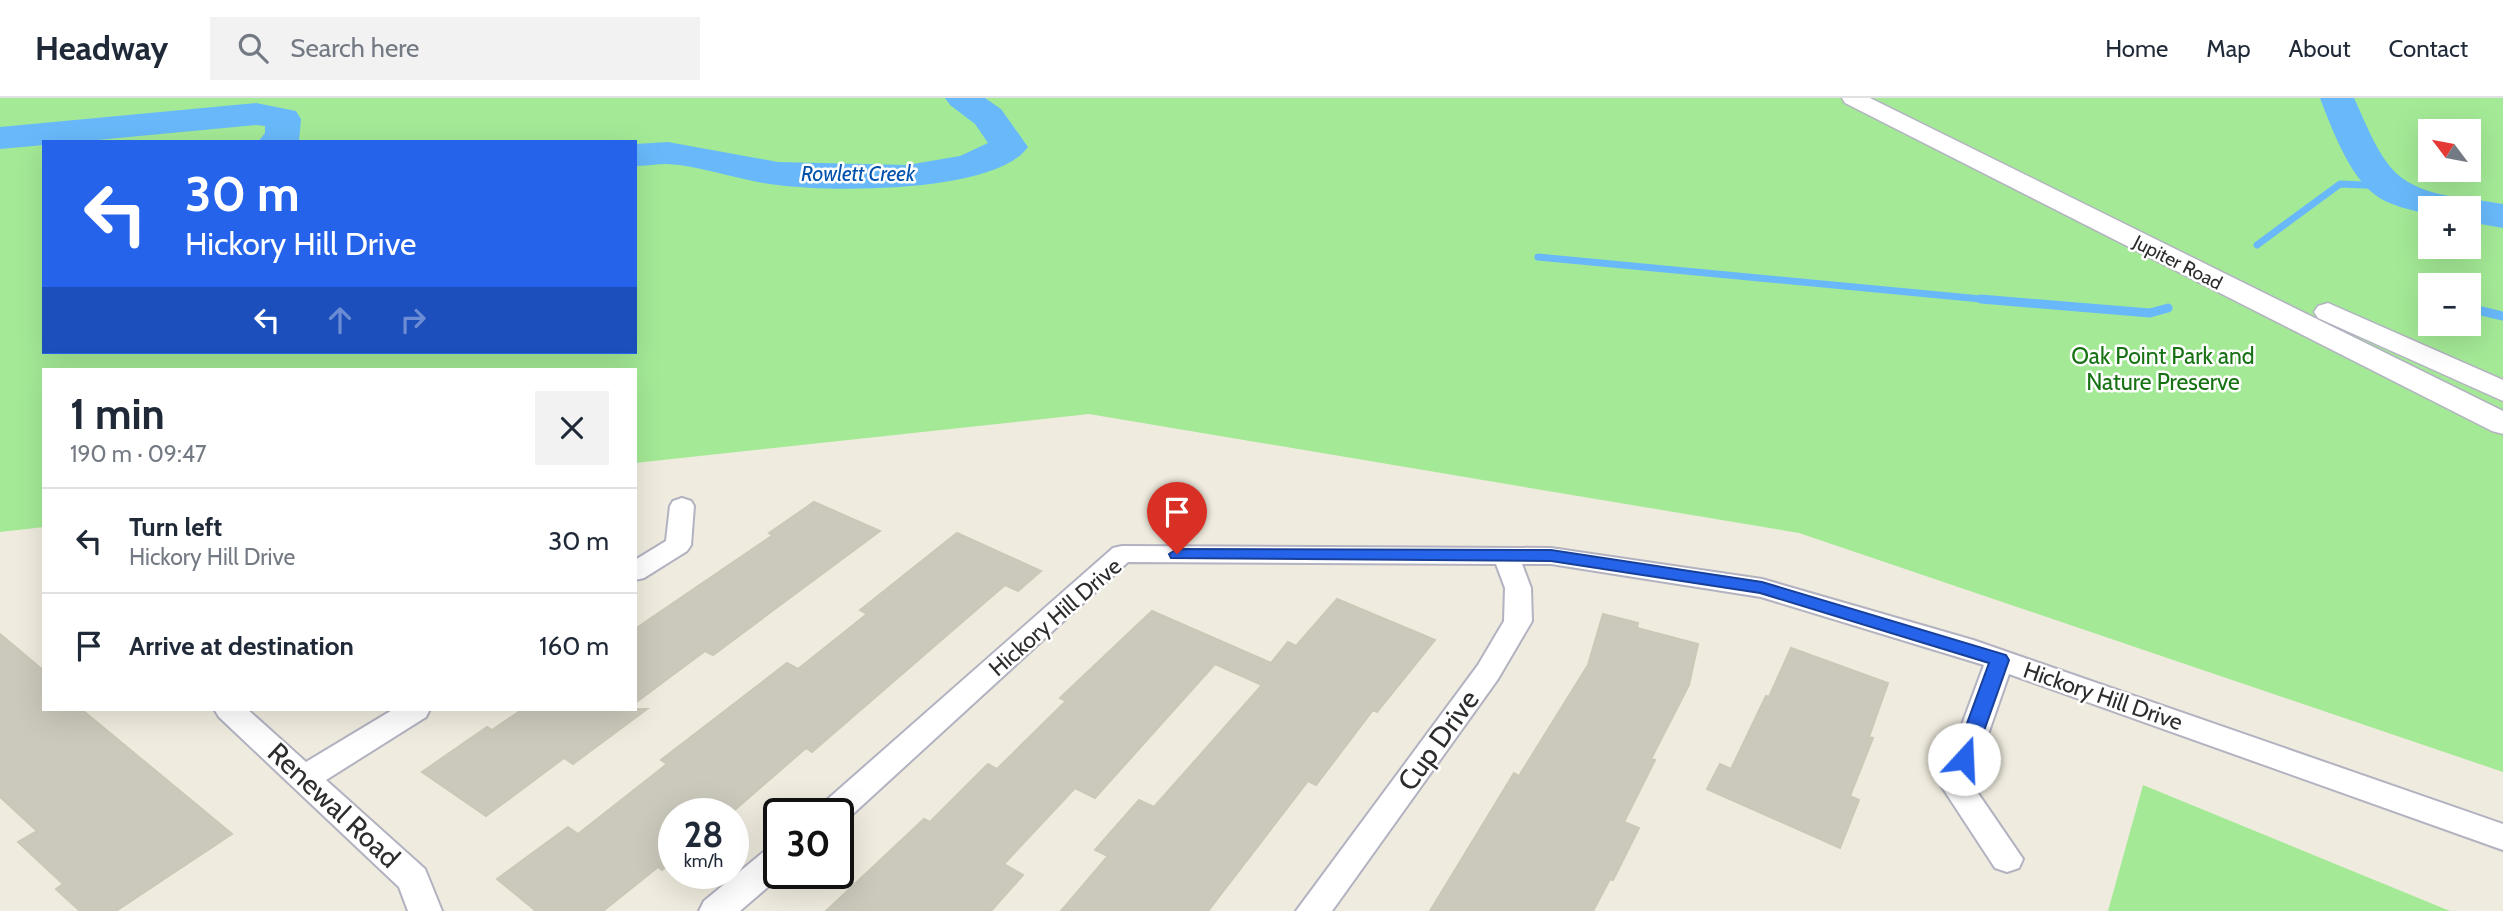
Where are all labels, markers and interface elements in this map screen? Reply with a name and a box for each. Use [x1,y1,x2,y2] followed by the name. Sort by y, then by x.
[210,17,700,80] search box
[35,28,168,68] text: Headway
[234,29,272,67] icon: search
[290,32,419,64] text: Search here
[2105,34,2168,63] text: Home
[2206,34,2251,63] text: Map
[2289,34,2351,63] text: About
[2389,34,2468,63] text: Contact
[2418,119,2482,182] north arrow
[2418,119,2481,336] map controls
[801,161,916,186] water label: Rowlett Creek
[185,164,300,223] text: 30 m
[70,168,161,259] icon: left
[2418,196,2481,259] button: +
[185,224,417,263] text: Hickory Hill Drive
[2129,230,2226,295] street label: Jupiter Road
[2418,273,2481,336] button: −
[248,301,286,339] icon: left
[321,301,359,339] icon: ahead
[394,301,432,339] icon: right
[2071,342,2255,396] park label: Oak Point Park and Nature Preserve
[70,388,165,440] text: 1 min
[535,391,609,465] button: close
[70,440,207,468] text: 190 m · 09:47
[1147,482,1207,554] pin
[1158,493,1196,531] icon: arrive
[129,511,222,543] text: Turn left
[70,522,108,560] icon: left
[548,525,609,557] text: 30 m
[129,543,295,571] text: Hickory Hill Drive
[983,552,1127,682] street label: Hickory Hill Drive
[70,627,108,665] icon: arrive
[129,630,354,662] text: Arrive at destination
[539,630,609,662] text: 160 m
[2020,656,2186,736] street label: Hickory Hill Drive
[1390,683,1486,797] street label: Cup Drive
[1927,722,2001,796] position arrow
[261,735,407,875] street label: Renewal Road
[763,798,854,889] speed limit sign: 30
[684,813,723,856] text: 28
[684,850,723,872] text: km/h

